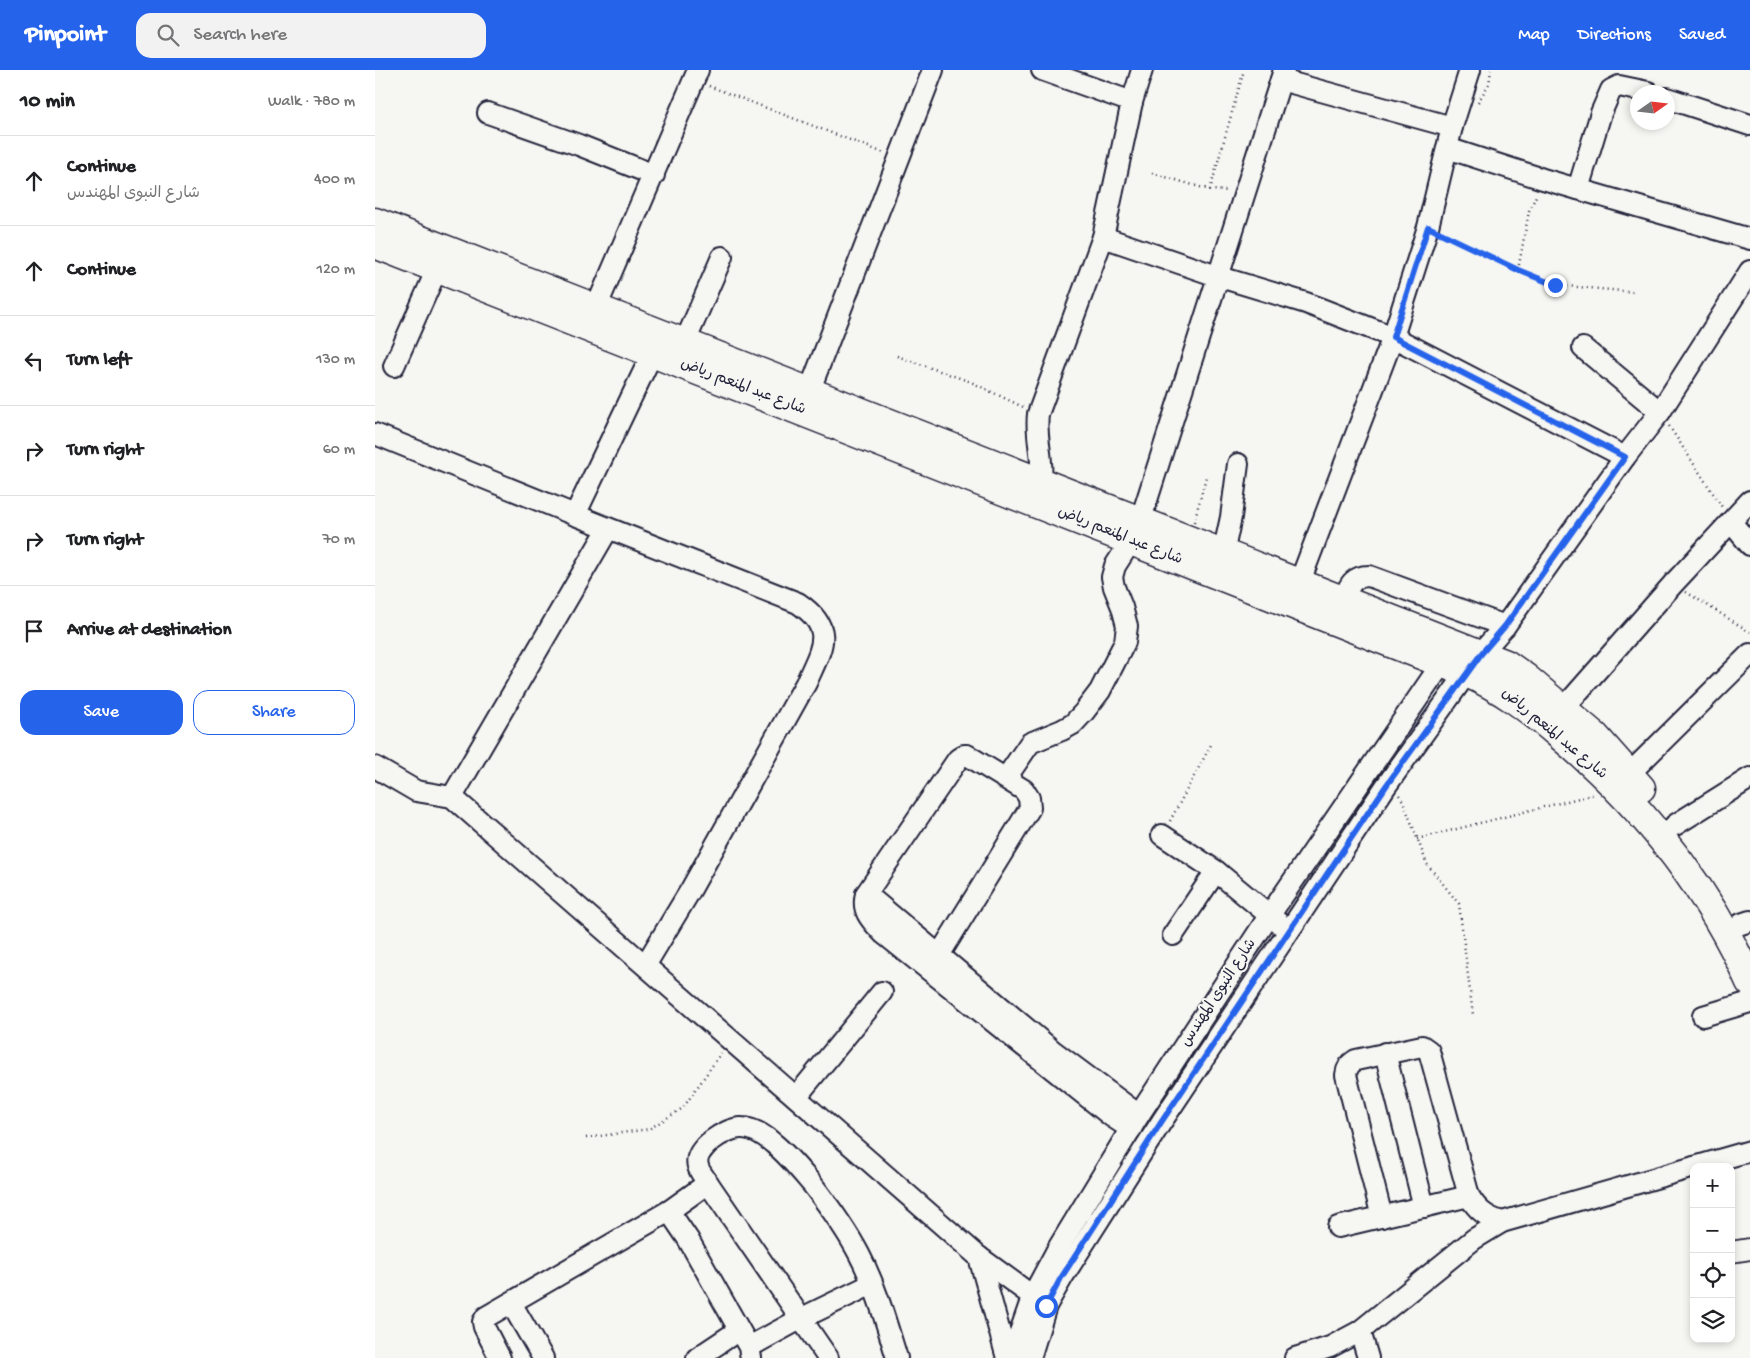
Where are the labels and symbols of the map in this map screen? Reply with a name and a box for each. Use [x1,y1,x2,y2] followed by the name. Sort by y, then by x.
[1630,85,1675,130] north arrow
[1544,274,1567,297] route end
[677,355,808,420] street label: شارع عبد المنعم رياض
[1055,503,1185,570] street label: شارع عبد المنعم رياض
[1497,684,1611,784] street label: شارع عبد المنعم رياض
[1178,936,1260,1050] street label: شارع النبوى المهندس
[1035,1295,1058,1318] route start

